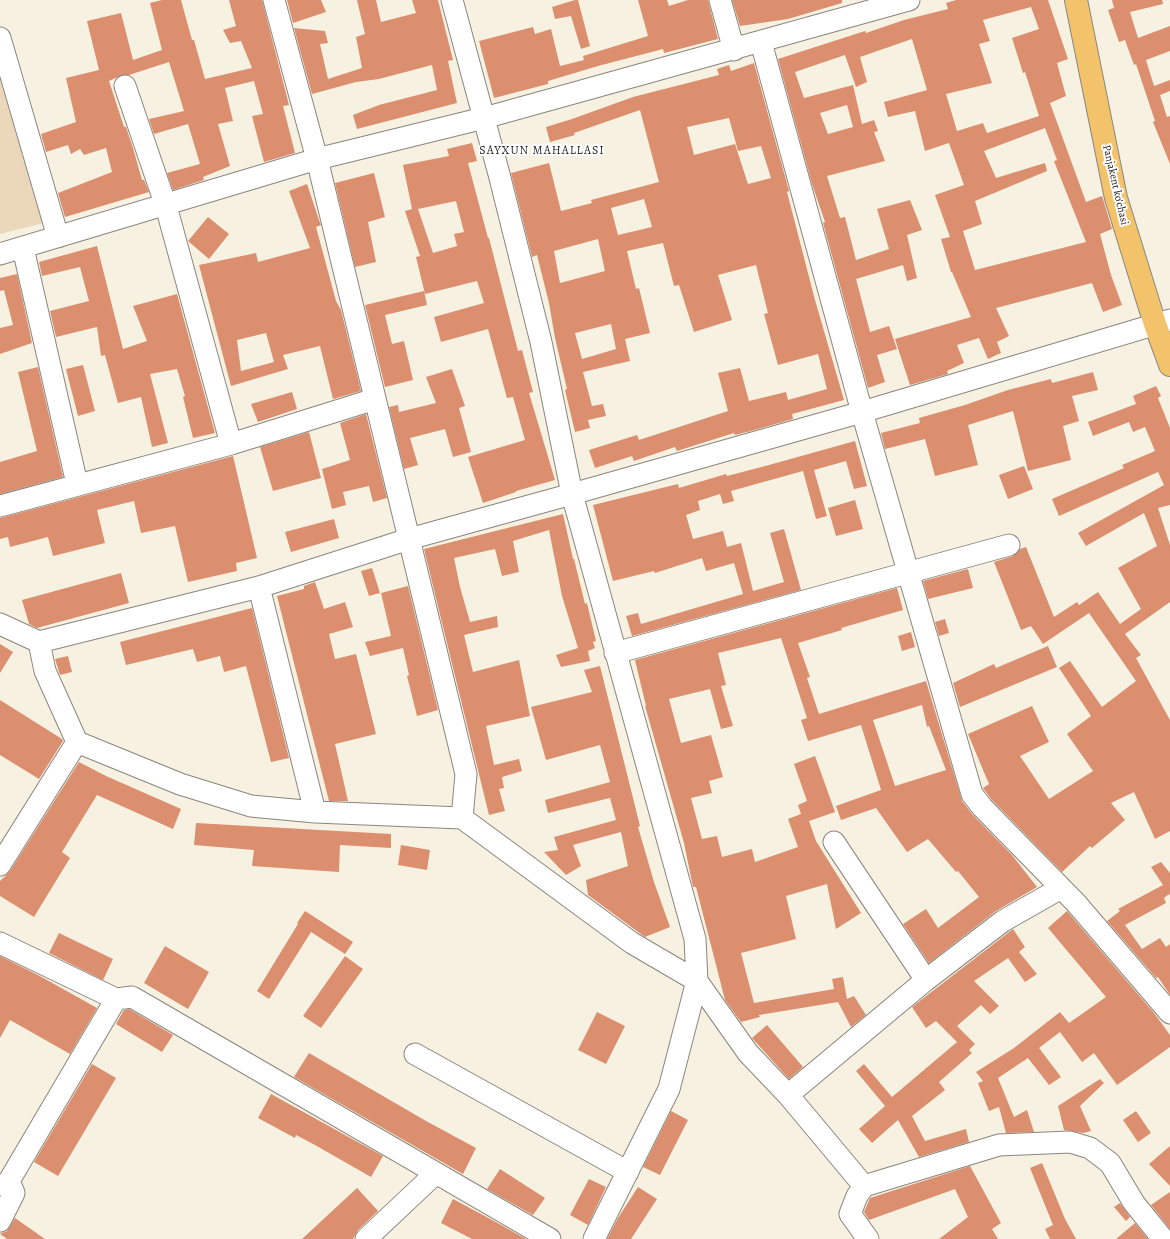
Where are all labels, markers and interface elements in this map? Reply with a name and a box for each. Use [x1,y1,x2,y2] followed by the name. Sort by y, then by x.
[479,144,605,158] district label: SAYXUN MAHALLASI
[1099,144,1131,226] street label: Panjakent ko'chasi

